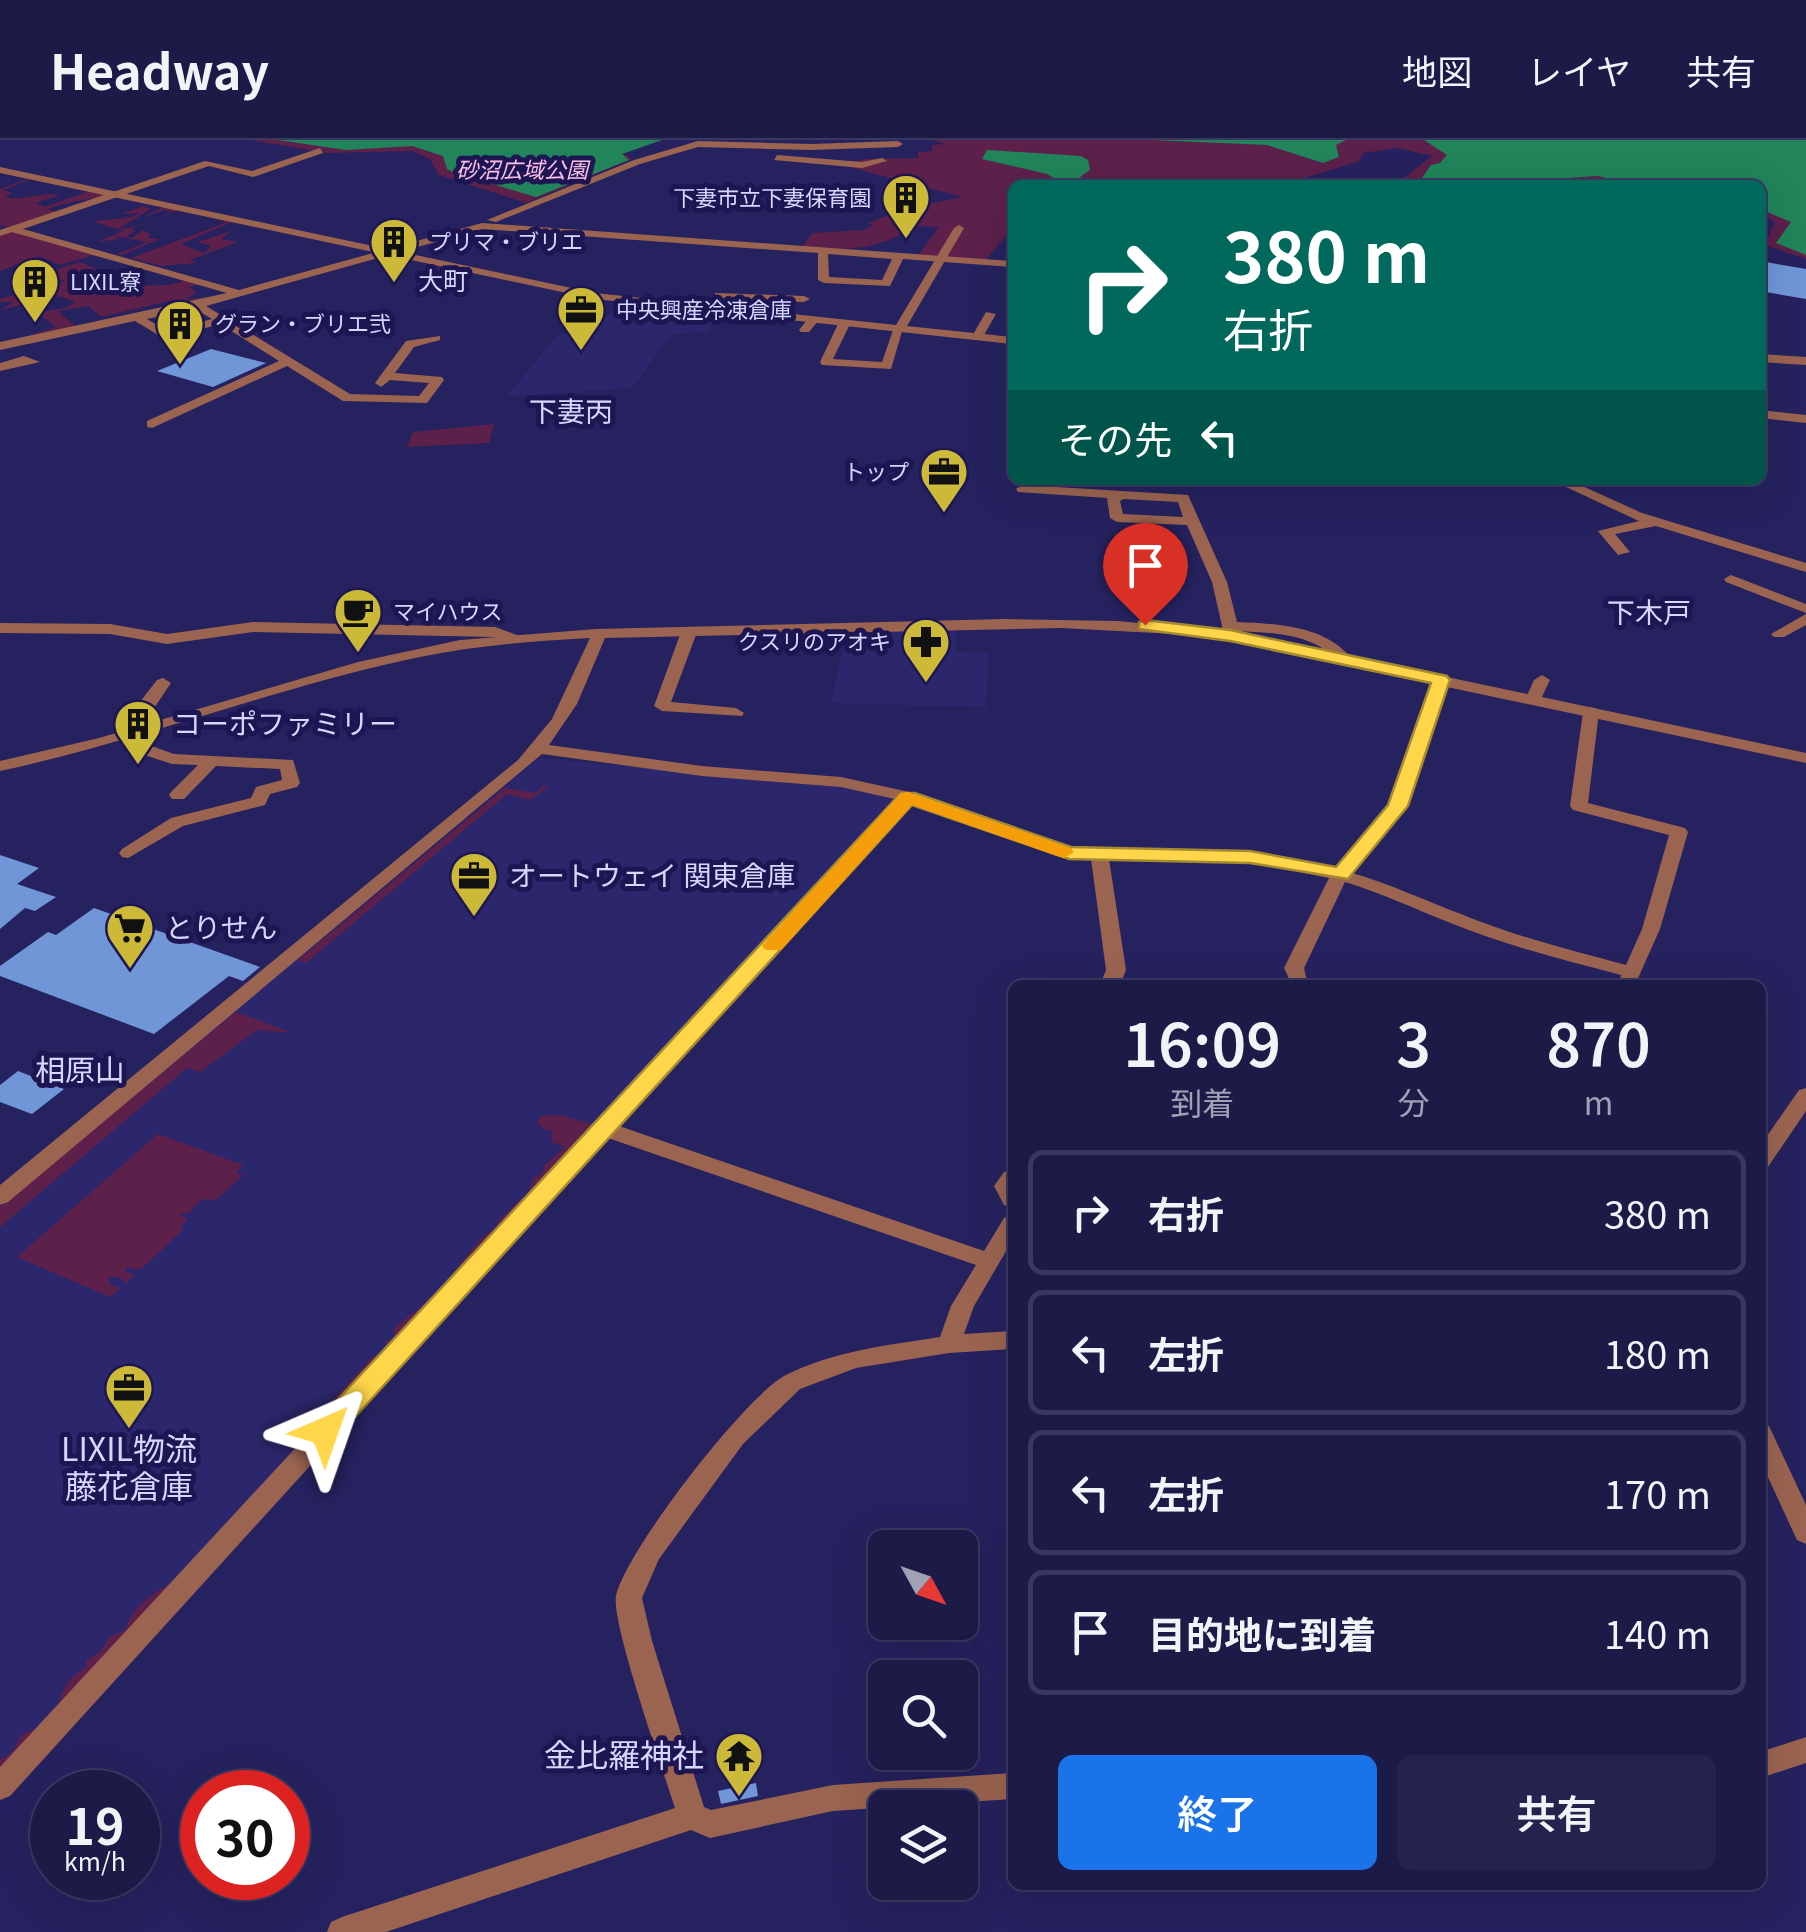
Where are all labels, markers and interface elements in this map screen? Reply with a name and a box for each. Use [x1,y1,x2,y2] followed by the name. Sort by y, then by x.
[50,34,269,104] text: Headway
[1402,44,1472,95] text: 地図
[1527,44,1631,95] text: レイヤ
[1686,44,1756,95] text: 共有
[456,152,591,184] park label: 砂沼広域公園
[880,172,932,240] building icon: 下妻市立下妻保育園
[673,180,871,212] place label: 下妻市立下妻保育園
[1223,202,1430,303] text: 380 m
[368,216,420,284] building icon: プリマ・ブリエ
[1058,220,1188,350] icon: right
[429,224,583,256] place label: プリマ・ブリエ
[9,256,61,324] building icon: LIXIL寮
[418,261,468,297] district label: 大町
[70,264,141,296] place label: LIXIL寮
[555,284,607,352] office icon: 中央興産冷凍倉庫
[616,292,792,324] place label: 中央興産冷凍倉庫
[1223,295,1313,360] text: 右折
[154,298,206,366] building icon: グラン・ブリエ弐
[215,306,391,338] place label: グラン・ブリエ弐
[529,390,613,430] district label: 下妻丙
[1058,410,1172,465] text: その先
[1192,410,1247,465] icon: left
[918,446,970,514] office icon: トップ
[843,454,909,486] place label: トップ
[1103,523,1188,626] pin
[1118,538,1173,593] icon: arrive
[332,586,384,654] cafe icon: マイハウス
[1607,591,1691,631] district label: 下木戸
[393,594,503,626] place label: マイハウス
[900,616,952,684] pharmacy icon: クスリのアオキ
[738,624,891,656] place label: クスリのアオキ
[112,698,164,766] building icon: コーポファミリー
[173,702,397,742] place label: コーポファミリー
[448,850,500,918] office icon: オートウェイ 関東倉庫
[509,854,795,894] place label: オートウェイ 関東倉庫
[104,902,156,970] supermarket icon: とりせん
[165,906,277,946] place label: とりせん
[1123,997,1281,1084] text: 16:09
[1396,997,1431,1084] text: 3
[1546,997,1651,1084] text: 870
[35,1046,125,1090] district label: 相原山
[1170,1078,1234,1124] text: 到着
[1398,1078,1430,1124] text: 分
[1584,1078,1613,1124] text: m
[1063,1185,1118,1240] icon: right
[1148,1185,1224,1240] text: 右折
[1604,1185,1711,1240] text: 380 m
[1063,1325,1118,1380] icon: left
[1148,1325,1224,1380] text: 左折
[1604,1325,1711,1380] text: 180 m
[103,1362,155,1430] office icon: LIXIL物流 藤花倉庫
[273,1379,377,1483] position arrow
[61,1424,197,1507] place label: LIXIL物流 藤花倉庫
[1063,1465,1118,1520] icon: left
[1148,1465,1224,1520] text: 左折
[1604,1465,1711,1520] text: 170 m
[868,1530,978,1640] north arrow
[868,1530,978,1900] map controls
[1063,1605,1118,1660] icon: arrive
[1148,1605,1376,1660] text: 目的地に到着
[1604,1605,1711,1660] text: 140 m
[868,1660,978,1770] button: search
[544,1730,704,1776] place label: 金比羅神社
[713,1730,765,1798] temple icon: 金比羅神社
[1058,1755,1377,1870] button: 終了
[1397,1755,1716,1870] button: 共有
[180,1770,310,1900] speed limit sign: 30
[66,1787,125,1859] text: 19
[868,1790,978,1900] button: layers
[64,1842,126,1878] text: km/h

